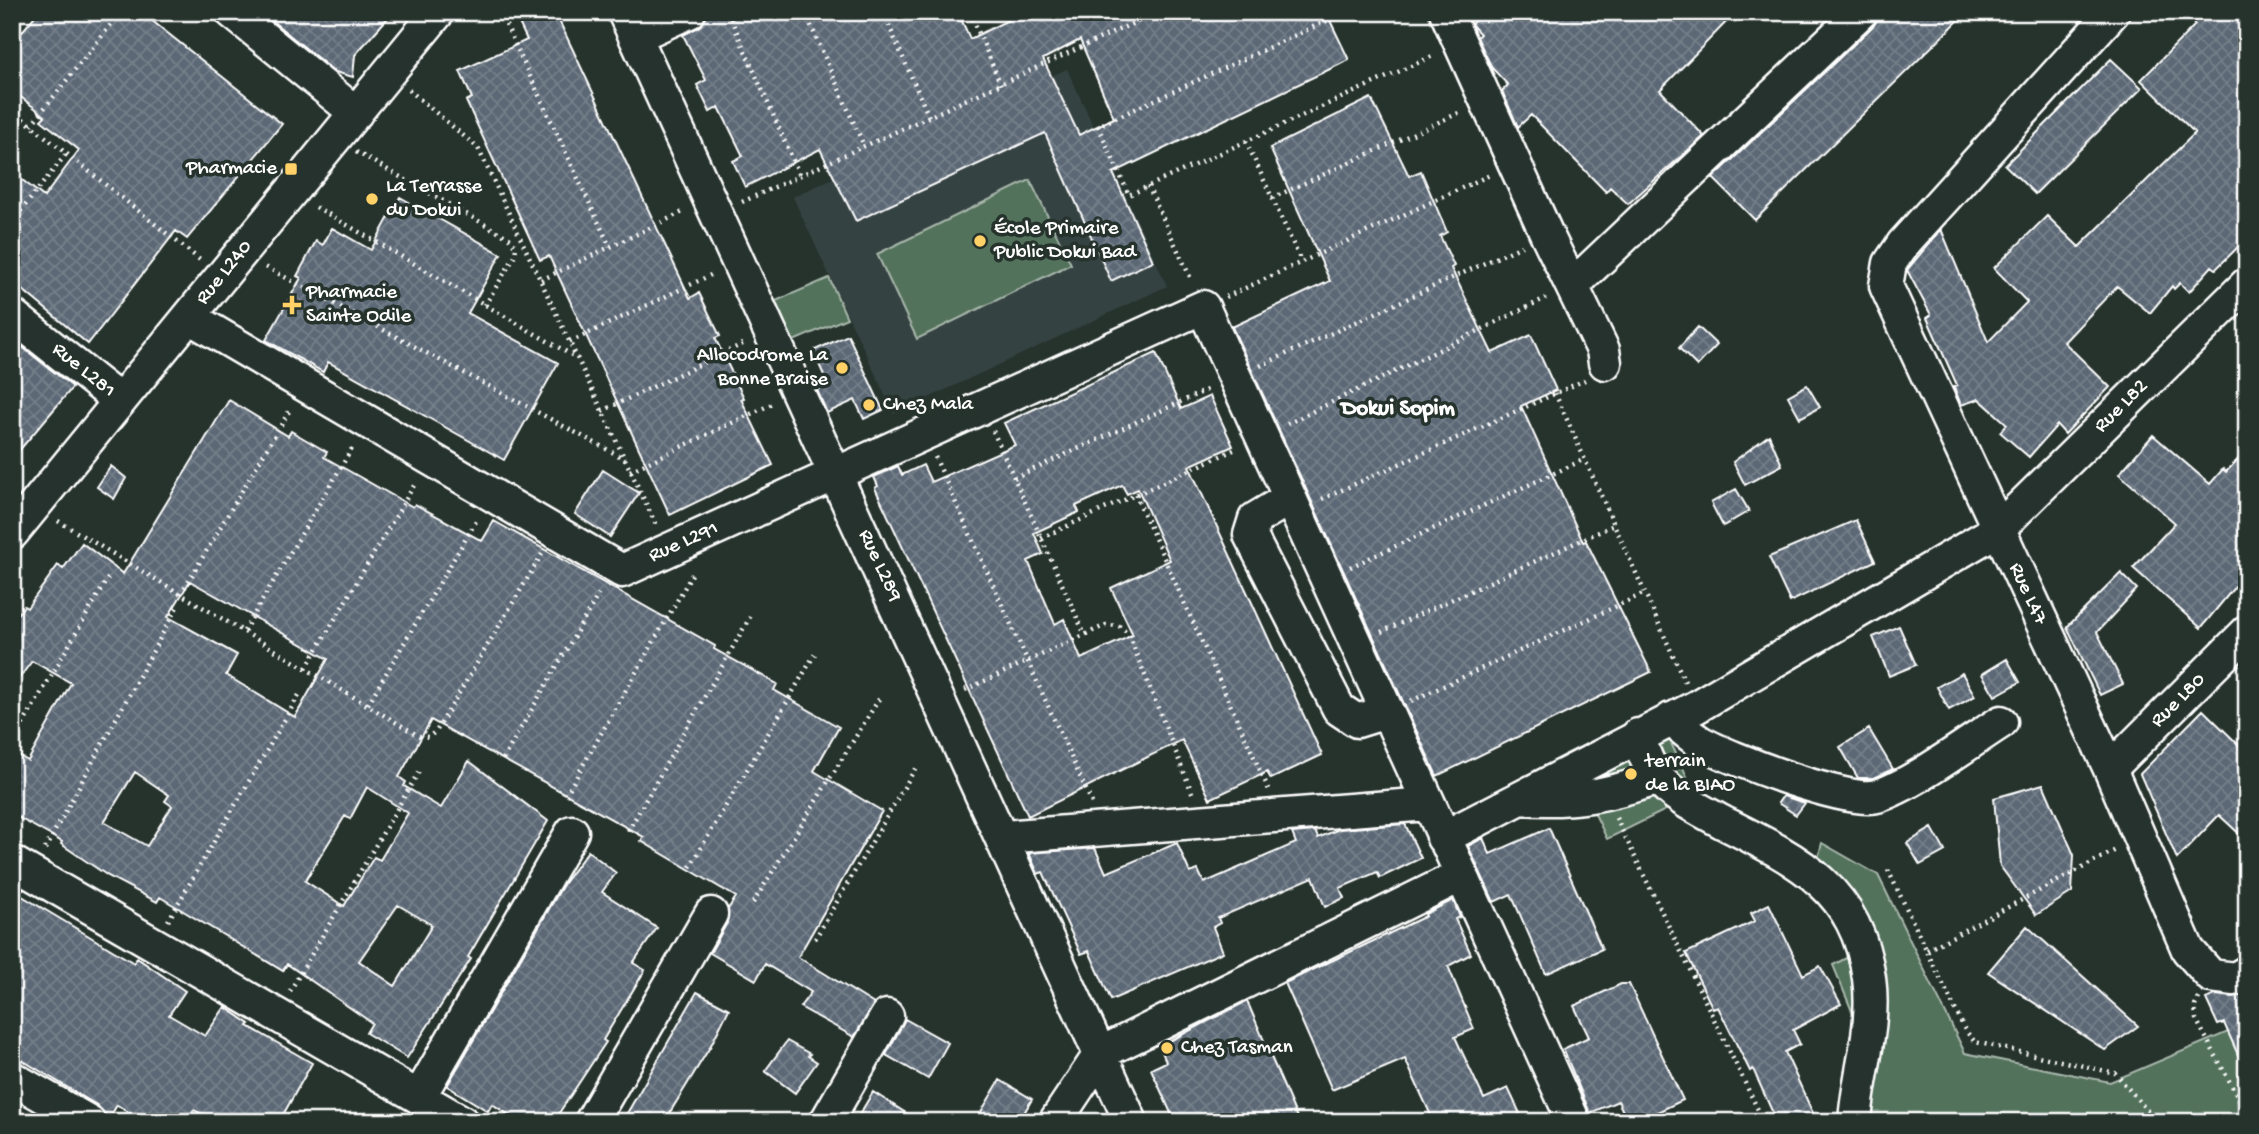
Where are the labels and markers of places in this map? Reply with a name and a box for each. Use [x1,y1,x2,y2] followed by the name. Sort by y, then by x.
[185,157,278,182] place label: Pharmacie
[283,161,299,177] marker: Pharmacie
[386,175,483,224] place label: La Terrasse du Dokui
[364,191,380,207] marker: La Terrasse du Dokui
[993,217,1138,266] place label: École Primaire Public Dokui Bad
[972,233,988,249] marker: École Primaire Public Dokui Bad
[305,281,412,330] place label: Pharmacie Sainte Odile
[284,297,300,313] marker: Pharmacie Sainte Odile
[697,344,829,393] place label: Allocodrome La Bonne Braise
[834,360,850,376] marker: Allocodrome La Bonne Braise
[883,393,975,418] place label: Chez Mala
[861,397,877,413] marker: Chez Mala
[1643,750,1736,799] place label: terrain de la BIAO
[1623,766,1639,782] marker: terrain de la BIAO
[1181,1036,1293,1061] place label: Chez Tasman
[1159,1040,1175,1056] marker: Chez Tasman

